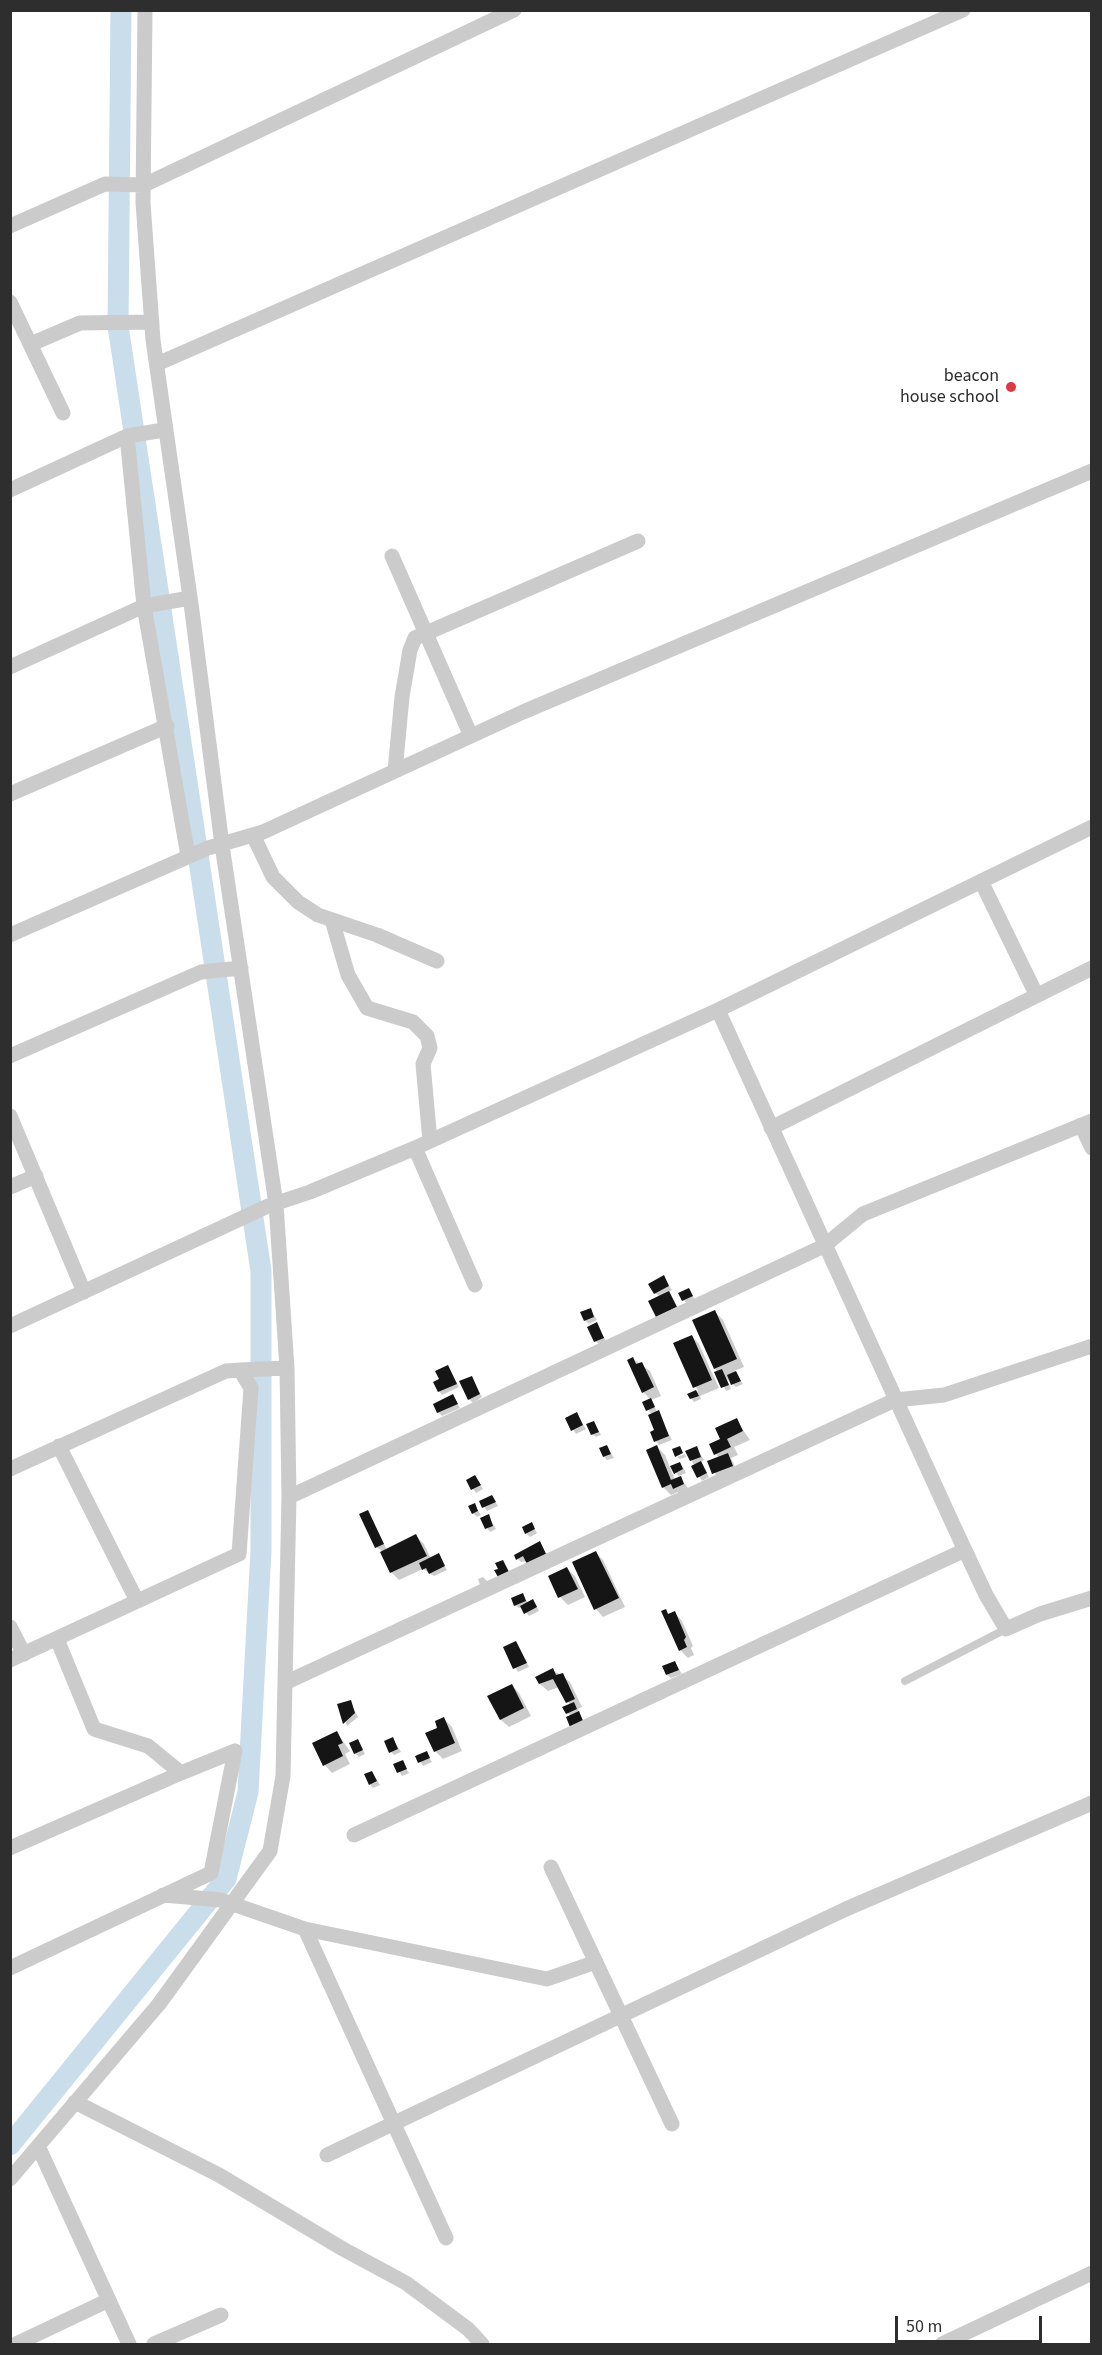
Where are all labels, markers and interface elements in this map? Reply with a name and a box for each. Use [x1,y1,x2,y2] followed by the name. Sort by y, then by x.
[900,366,999,409] place label: beacon house school
[1004,380,1018,394] marker: beacon house school
[898,2304,1045,2342] scale bar
[906,2314,942,2339] text: 50 m

